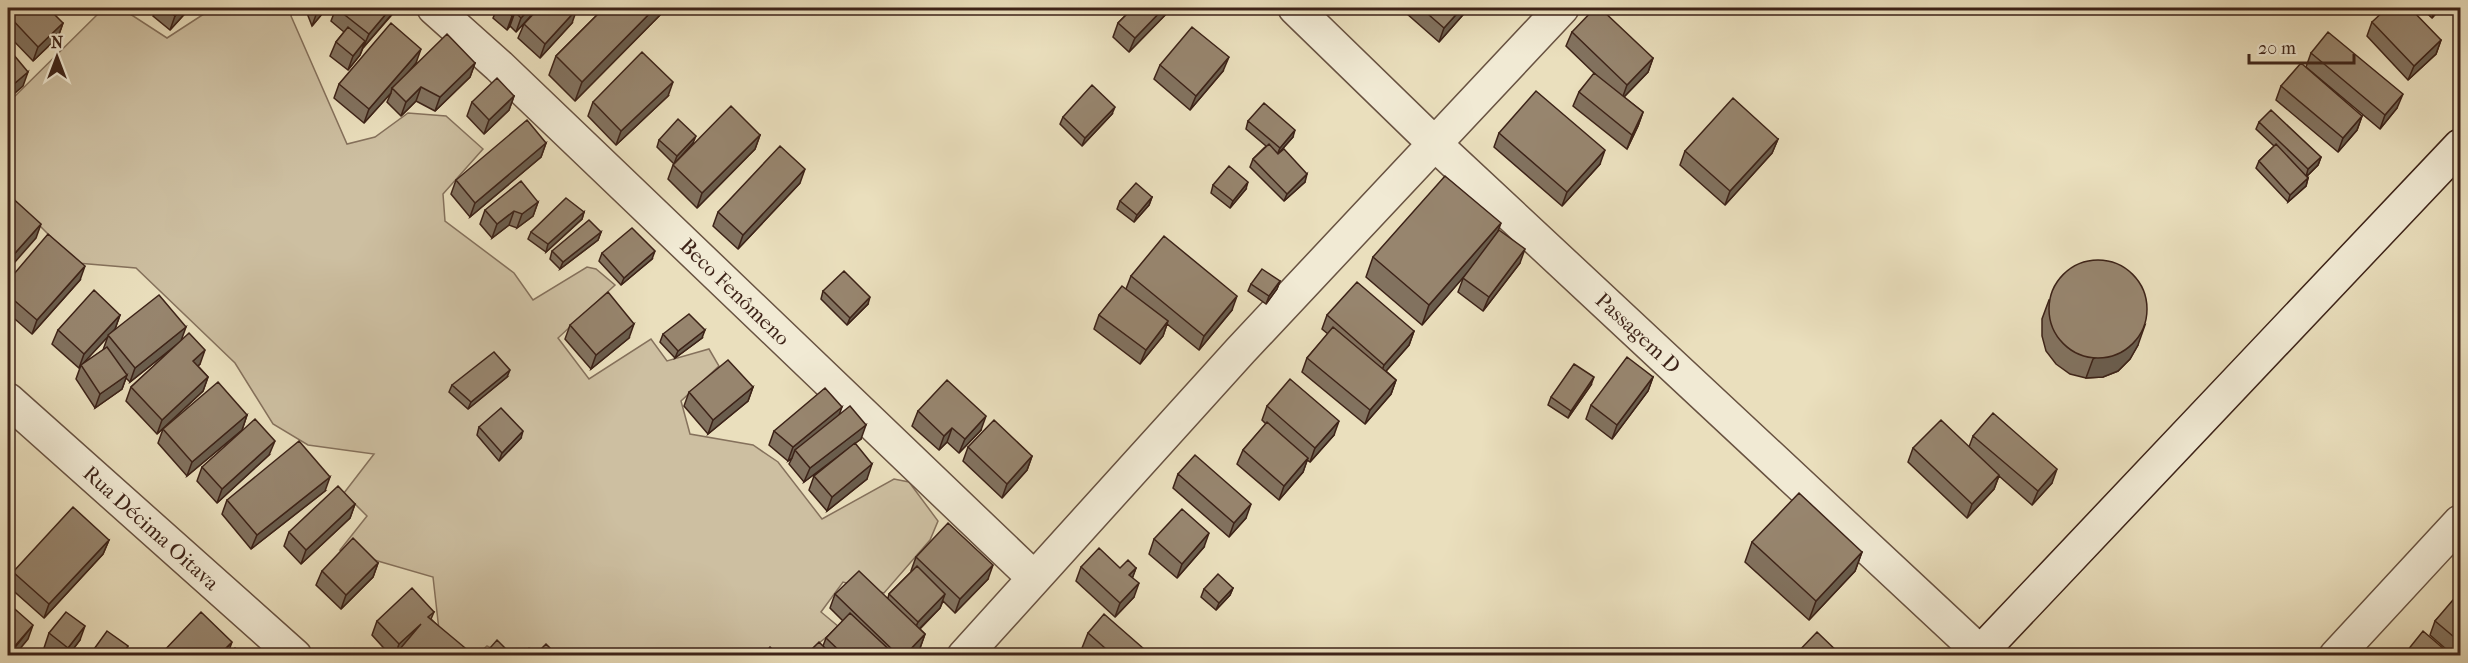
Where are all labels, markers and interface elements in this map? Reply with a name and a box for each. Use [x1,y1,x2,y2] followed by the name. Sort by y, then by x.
[27,27,87,87] north arrow
[2249,27,2354,65] scale bar
[51,33,64,52] text: N
[2258,38,2296,59] text: 20 m
[675,234,795,350] street label: Beco Fenômeno
[1591,288,1685,378] street label: Passagem D
[78,461,224,595] street label: Rua Décima Oitava

